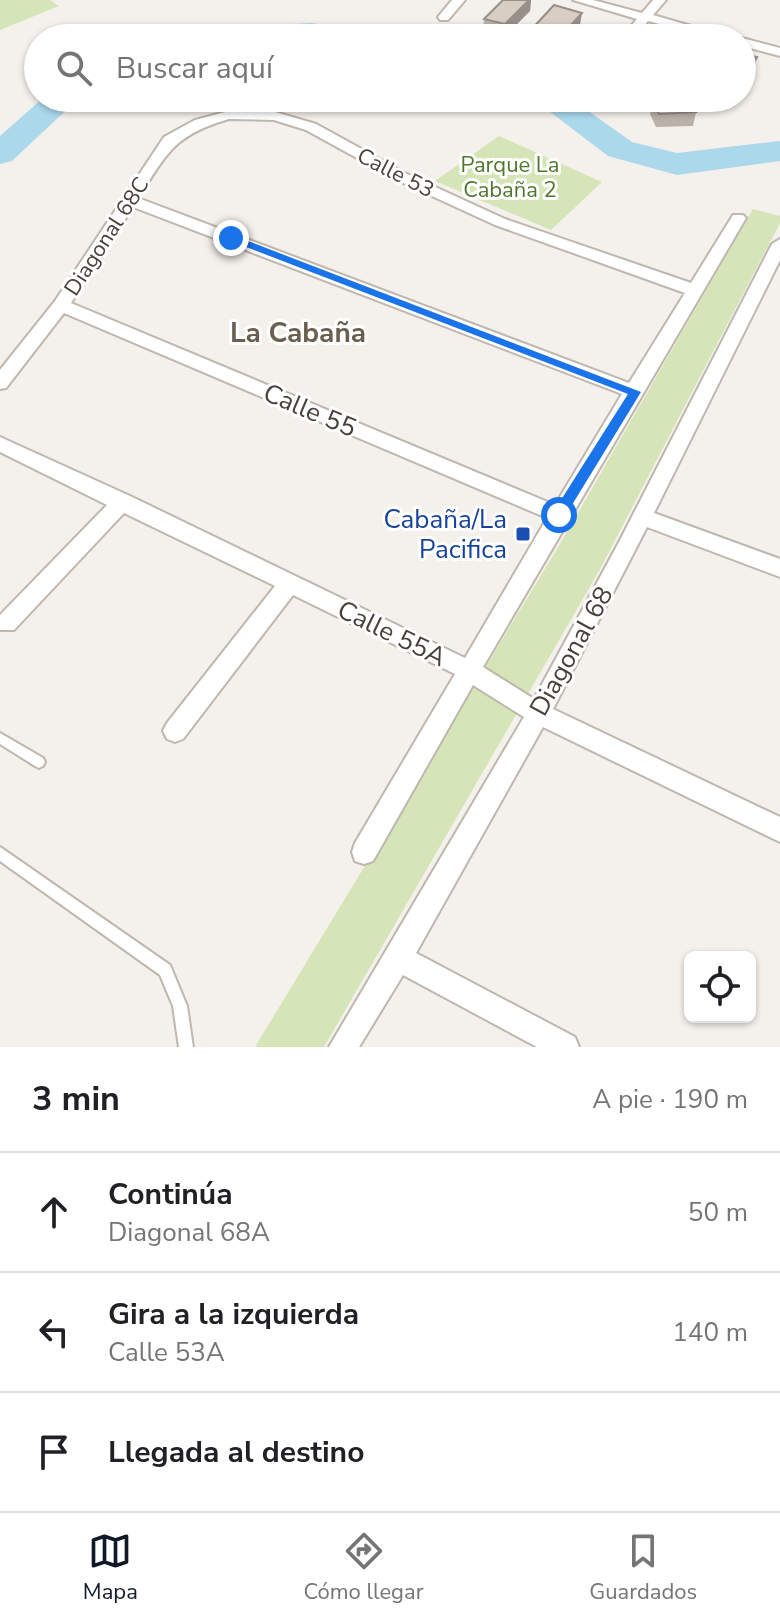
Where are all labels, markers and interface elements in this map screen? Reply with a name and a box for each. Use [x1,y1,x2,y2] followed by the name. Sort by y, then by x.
[24,24,756,112] search box
[52,46,96,90] icon: search
[116,48,273,89] text: Buscar aquí
[352,141,439,205] street label: Calle 53
[461,150,559,205] park label: Parque La Cabaña 2
[57,171,156,302] street label: Diagonal 68C
[213,220,249,256] route end
[230,314,366,352] district label: La Cabaña
[258,375,362,446] street label: Calle 55
[541,497,577,533] route start
[383,502,507,567] place label: Cabaña/La Pacifica
[514,525,532,543] marker: Cabaña/La Pacifica
[521,580,621,722] street label: Diagonal 68
[332,592,452,675] street label: Calle 55A
[684,951,756,1023] map controls
[684,951,756,1023] button: locate
[32,1076,120,1122] text: 3 min
[592,1082,748,1117] text: A pie · 190 m
[108,1174,233,1215] text: Continúa
[32,1190,76,1234] icon: ahead
[688,1195,748,1230] text: 50 m
[108,1215,270,1250] text: Diagonal 68A
[108,1294,359,1335] text: Gira a la izquierda
[32,1310,76,1354] icon: left
[672,1315,748,1350] text: 140 m
[108,1335,225,1370] text: Calle 53A
[32,1430,76,1474] icon: arrive
[108,1432,364,1473] text: Llegada al destino
[83,1529,138,1607] tab: Mapa
[304,1529,424,1607] tab: Cómo llegar
[589,1529,697,1607] tab: Guardados

